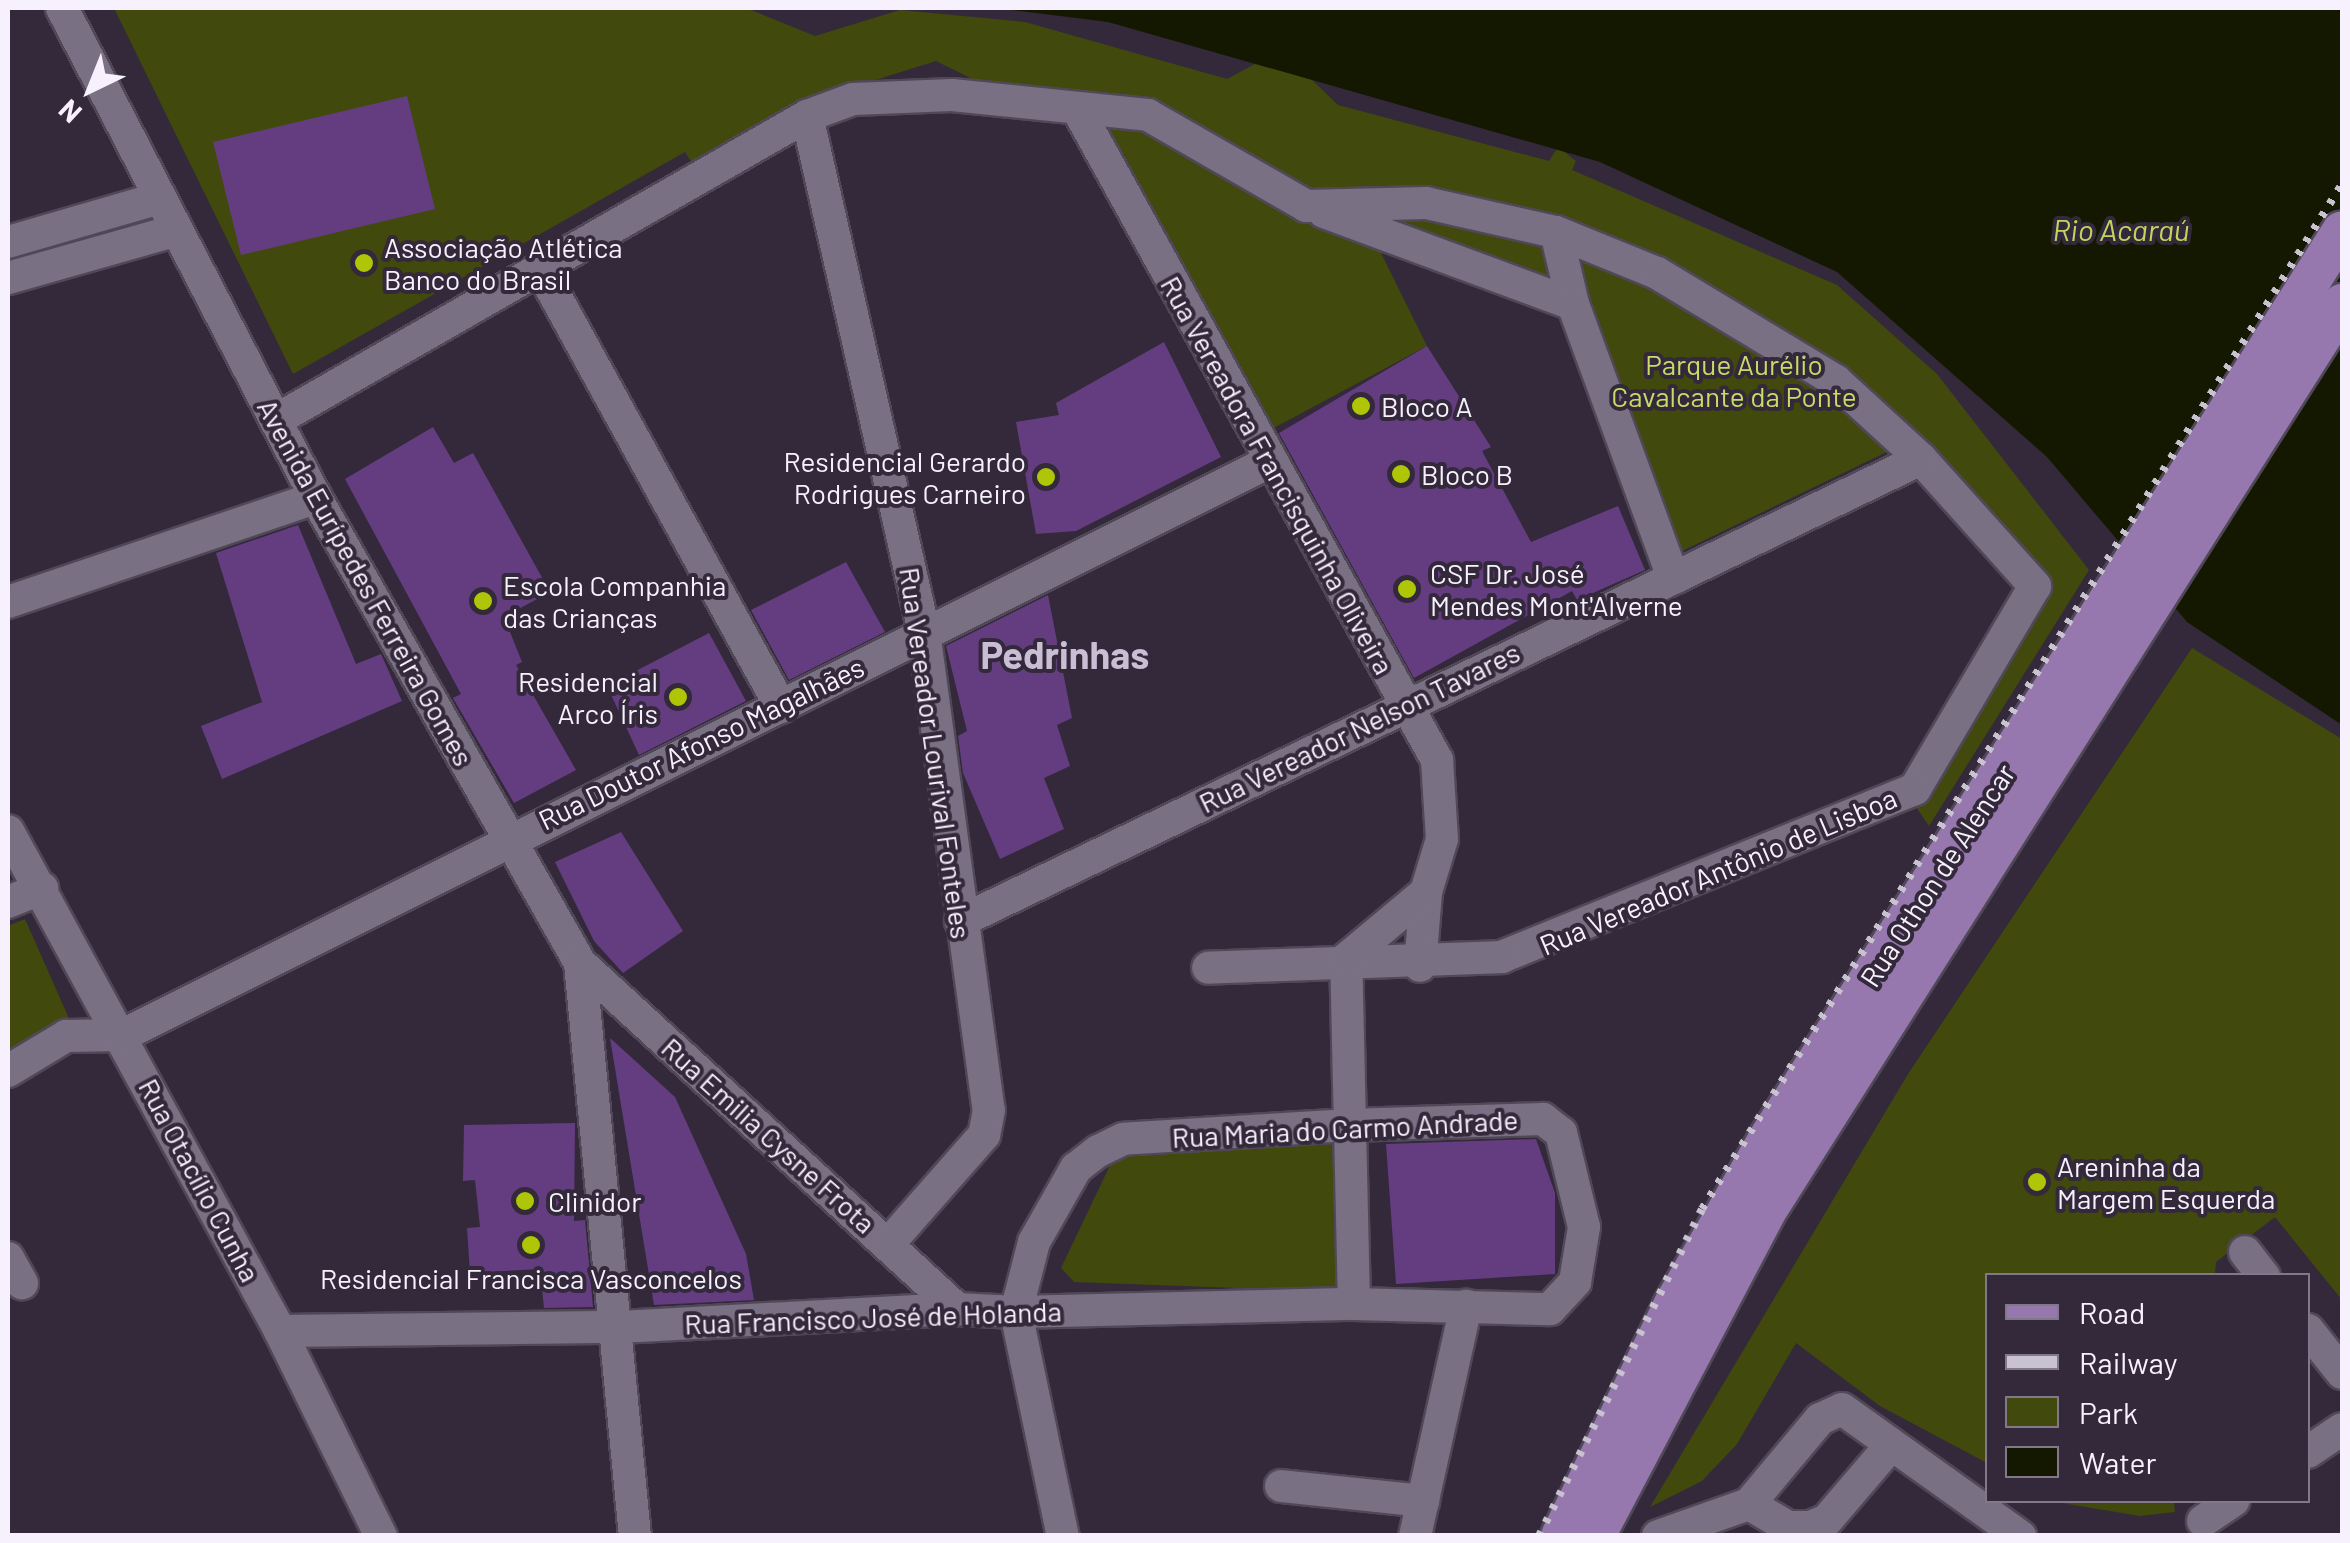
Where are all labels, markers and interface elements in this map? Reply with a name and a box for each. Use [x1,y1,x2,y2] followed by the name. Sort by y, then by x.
[40,40,140,140] north arrow
[51,93,88,131] text: N
[2053,211,2189,247] water label: Rio Acaraú
[384,230,623,296] place label: Associação Atlética Banco do Brasil
[353,252,375,274] marker: Associação Atlética Banco do Brasil
[1154,270,1402,680] street label: Rua Vereadora Francisquinha Oliveira
[1611,347,1857,413] park label: Parque Aurélio Cavalcante da Ponte
[1381,389,1473,423] place label: Bloco A
[251,393,481,771] street label: Avenida Eurípedes Ferreira Gomes
[1350,395,1372,417] marker: Bloco A
[783,444,1026,510] place label: Residencial Gerardo Rodrigues Carneiro
[1421,457,1513,491] place label: Bloco B
[1390,463,1412,485] marker: Bloco B
[1035,466,1057,488] marker: Residencial Gerardo Rodrigues Carneiro
[1430,556,1683,622] place label: CSF Dr. José Mendes Mont'Alverne
[893,565,979,941] street label: Rua Vereador Lourival Fonteles
[503,568,726,634] place label: Escola Companhia das Crianças
[1394,576,1420,602] marker: CSF Dr. José Mendes Mont'Alverne
[472,590,494,612] marker: Escola Companhia das Crianças
[981,632,1149,678] district label: Pedrinhas
[1193,635,1525,819] street label: Rua Vereador Nelson Tavares
[533,649,869,837] street label: Rua Doutor Afonso Magalhães
[518,664,658,730] place label: Residencial Arco Íris
[667,686,689,708] marker: Residencial Arco Íris
[1852,757,2022,993] street label: Rua Othon de Alencar
[1534,780,1902,962] street label: Rua Vereador Antônio de Lisboa
[655,1030,883,1240] street label: Rua Emilia Cysne Frota
[132,1073,268,1287] street label: Rua Otacílio Cunha
[1171,1102,1519,1154] street label: Rua Maria do Carmo Andrade
[2057,1149,2275,1215] place label: Areninha da Margem Esquerda
[2026,1171,2048,1193] marker: Areninha da Margem Esquerda
[548,1184,642,1218] place label: Clinidor
[512,1188,538,1214] marker: Clinidor
[520,1234,542,1256] marker: Residencial Francisca Vasconcelos
[320,1261,742,1295] place label: Residencial Francisca Vasconcelos
[1985,1273,2310,1503] legend
[684,1294,1062,1340] street label: Rua Francisco José de Holanda
[2079,1294,2145,1330] text: Road
[2079,1344,2178,1380] text: Railway
[2079,1394,2138,1430] text: Park
[2079,1444,2157,1480] text: Water

